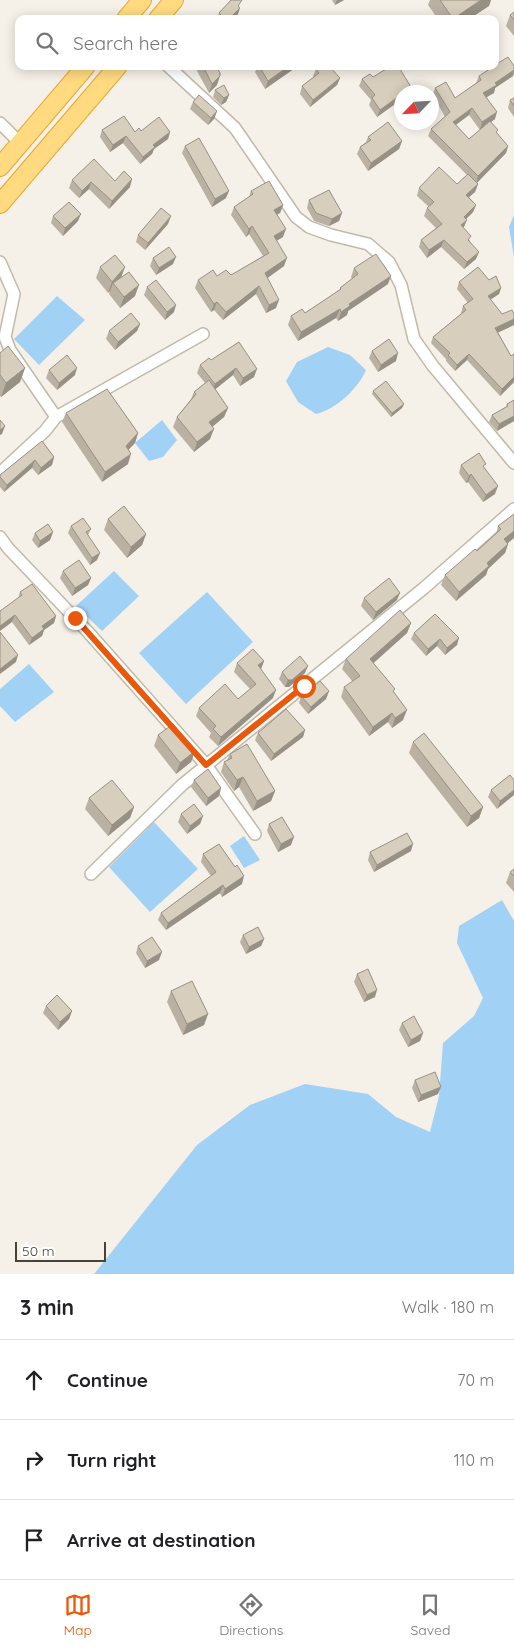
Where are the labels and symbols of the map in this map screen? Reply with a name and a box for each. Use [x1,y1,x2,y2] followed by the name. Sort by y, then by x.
[394,85,439,130] north arrow
[64,607,87,630] route end
[293,675,316,698] route start
[15,1239,106,1262] scale bar

